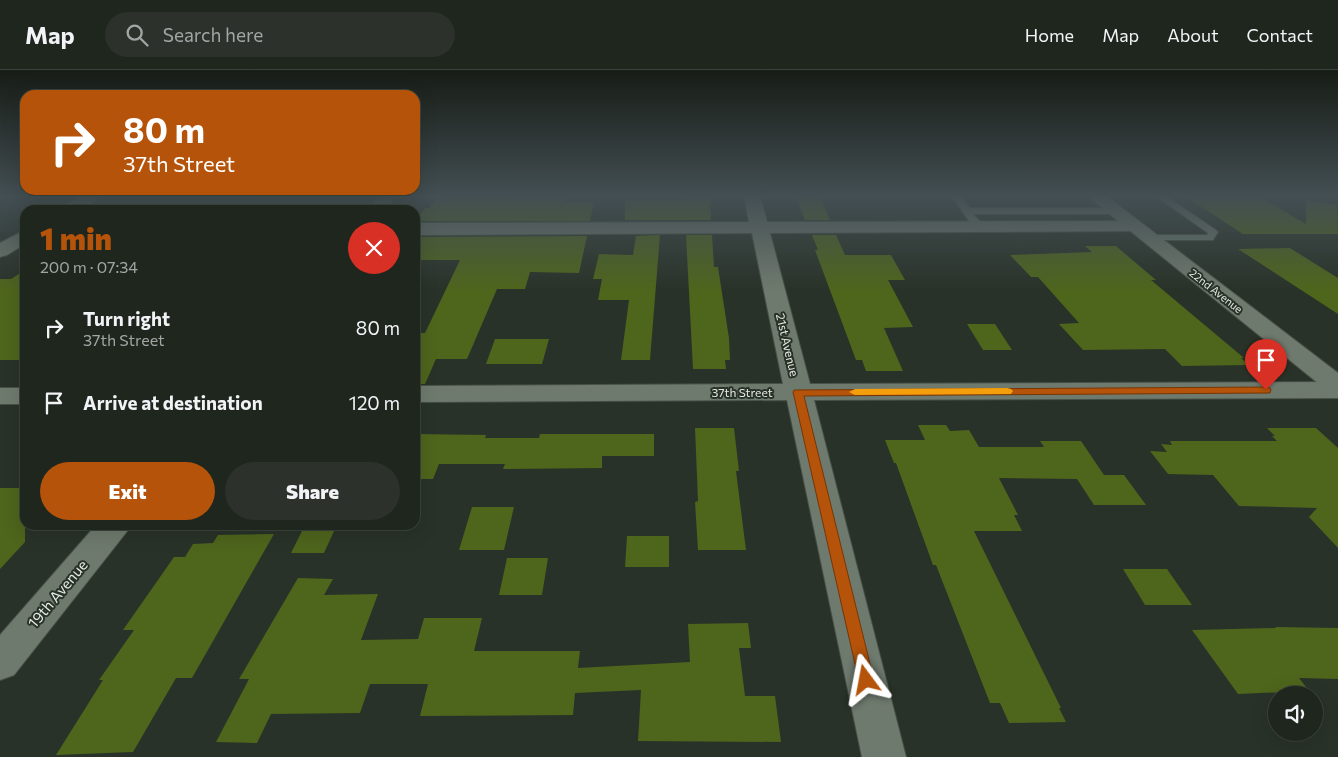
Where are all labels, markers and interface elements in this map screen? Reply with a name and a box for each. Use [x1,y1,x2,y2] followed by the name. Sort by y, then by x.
[105,12,455,57] search box
[25,20,75,49] text: Map
[123,21,151,49] icon: search
[163,23,263,46] text: Search here
[1025,24,1074,46] text: Home
[1102,24,1139,46] text: Map
[1167,24,1219,46] text: About
[1247,24,1313,46] text: Contact
[123,107,205,150] text: 80 m
[40,110,105,175] icon: right
[123,150,235,177] text: 37th Street
[40,219,112,256] text: 1 min
[348,222,400,274] button: close
[40,257,138,276] text: 200 m · 07:34
[1187,266,1246,315] street label: 22nd Avenue
[83,307,170,330] text: Turn right
[774,312,802,378] street label: 21st Avenue
[40,314,68,342] icon: right
[356,316,400,339] text: 80 m
[83,330,165,349] text: 37th Street
[1245,339,1287,390] pin
[1252,346,1280,374] icon: arrive
[711,385,773,399] street label: 37th Street
[40,389,68,417] icon: arrive
[83,391,263,414] text: Arrive at destination
[349,391,400,414] text: 120 m
[40,462,215,520] button: Exit
[225,462,400,520] button: Share
[24,556,91,631] street label: 19th Avenue
[839,653,891,705] position arrow
[1268,686,1323,741] map controls
[1268,686,1323,741] button: sound

